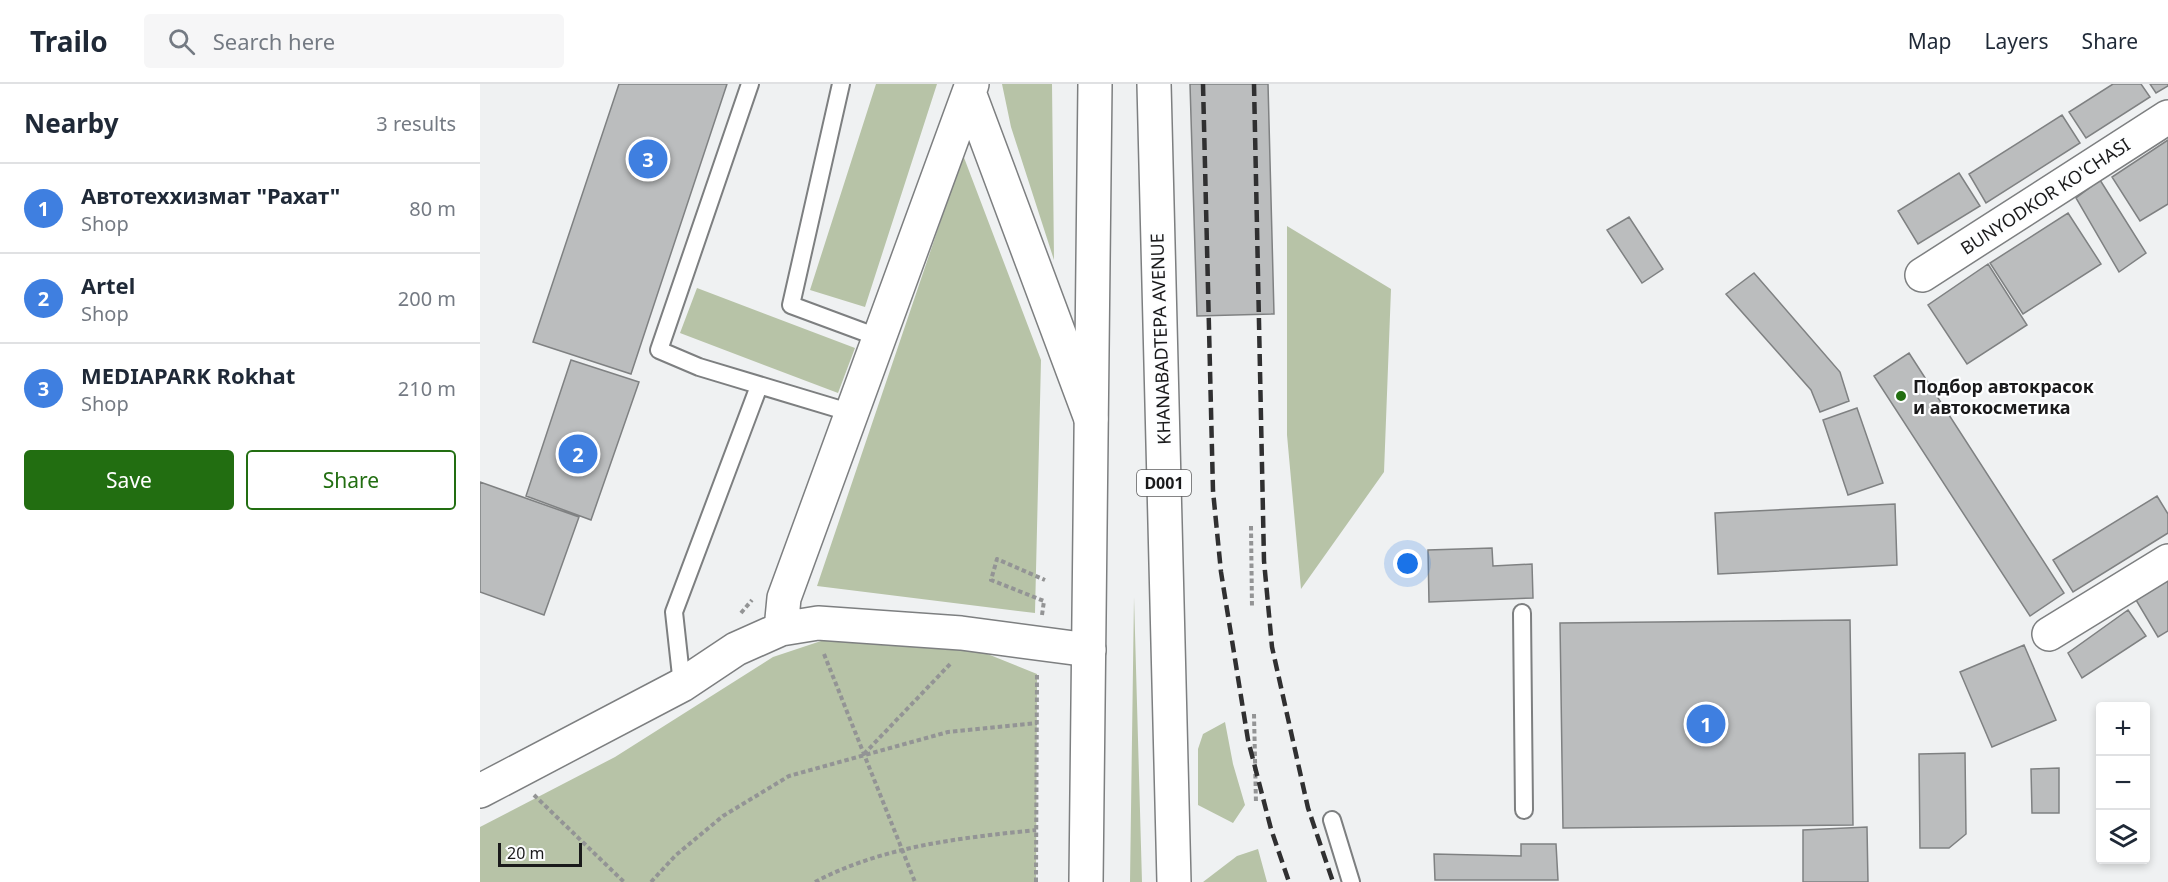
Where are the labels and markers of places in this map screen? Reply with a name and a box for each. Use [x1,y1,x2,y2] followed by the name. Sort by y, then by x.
[628,136,668,182] pin: 3
[1913,374,2094,419] place label: Подбор автокрасок и автокосметика
[1894,389,1908,403] marker: Подбор автокрасок и автокосметика
[558,432,598,476] pin: 2
[1686,702,1726,746] pin: 1

